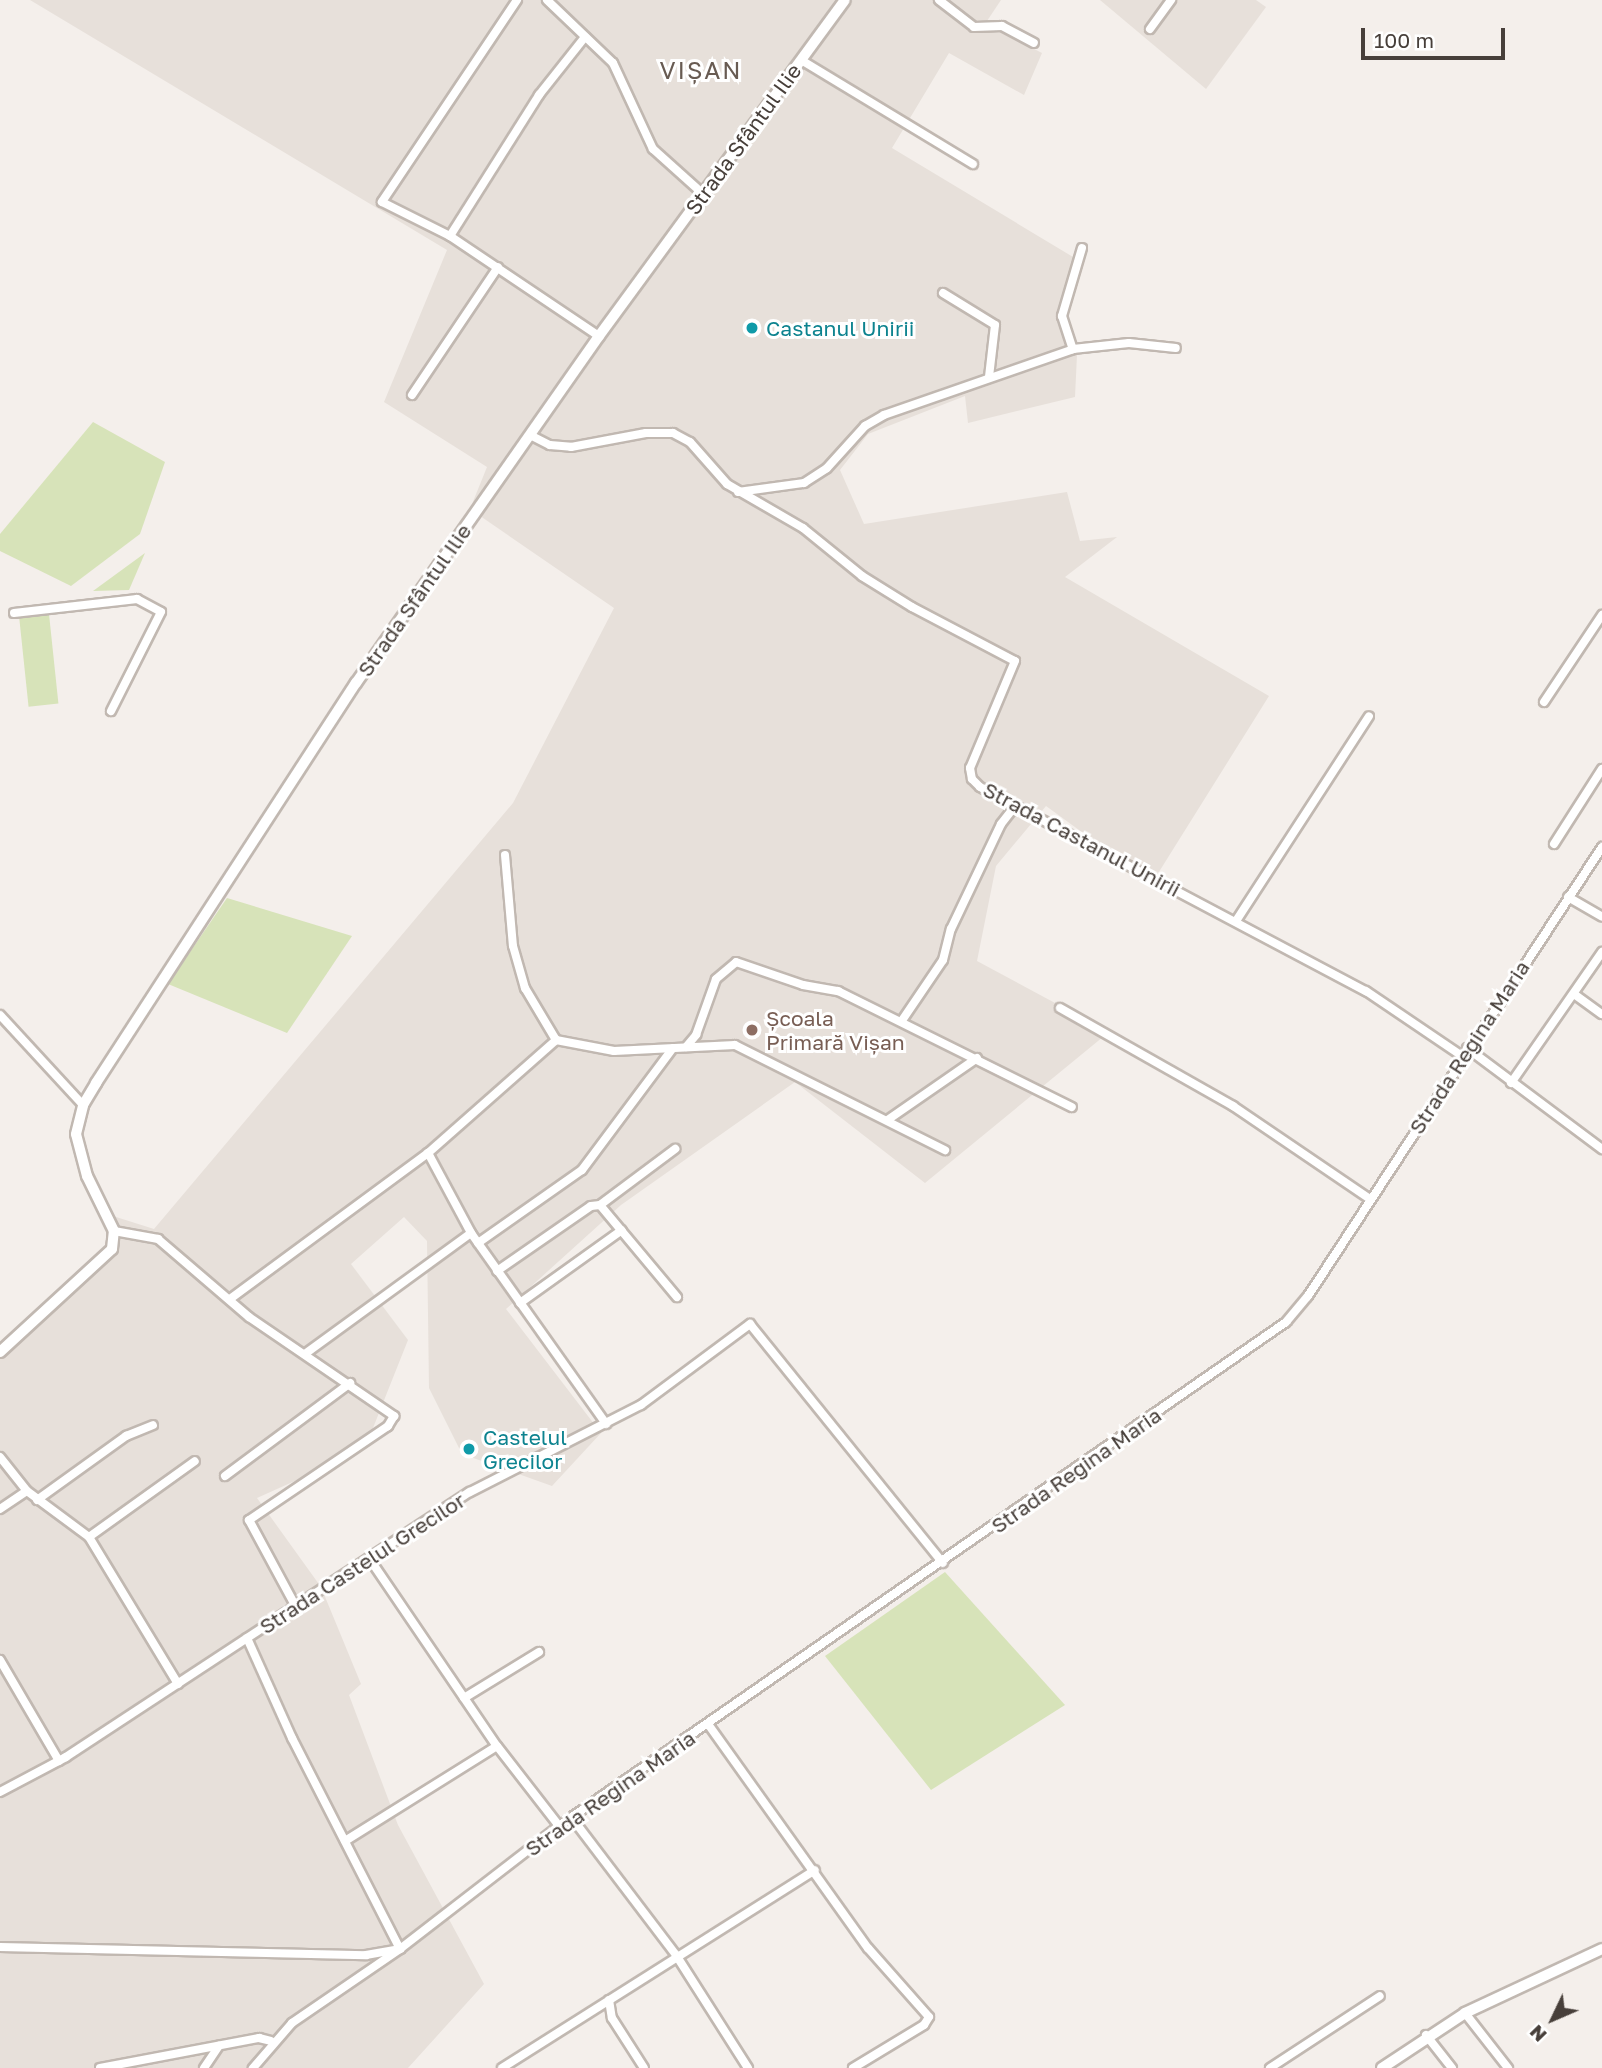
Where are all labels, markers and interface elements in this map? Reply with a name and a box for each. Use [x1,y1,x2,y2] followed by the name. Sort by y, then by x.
[1364,14,1508,58] scale bar
[1374,27,1434,53] text: 100 m
[660,56,742,84] district label: VIȘAN
[680,59,806,219] street label: Strada Sfântul Ilie
[766,315,914,341] place label: Castanul Unirii
[744,320,760,336] marker: Castanul Unirii
[352,519,476,681] street label: Strada Sfântul Ilie
[979,776,1185,902] street label: Strada Castanul Unirii
[1403,956,1535,1138] street label: Strada Regina Maria
[766,1005,905,1055] place label: Școala Primară Vișan
[744,1022,760,1038] marker: Școala Primară Vișan
[986,1402,1166,1538] street label: Strada Regina Maria
[483,1424,567,1474] place label: Castelul Grecilor
[461,1441,477,1457] marker: Castelul Grecilor
[255,1487,469,1639] street label: Strada Castelul Grecilor
[520,1725,700,1861] street label: Strada Regina Maria
[1518,1984,1588,2054] north arrow
[1524,2021,1551,2047] text: N

